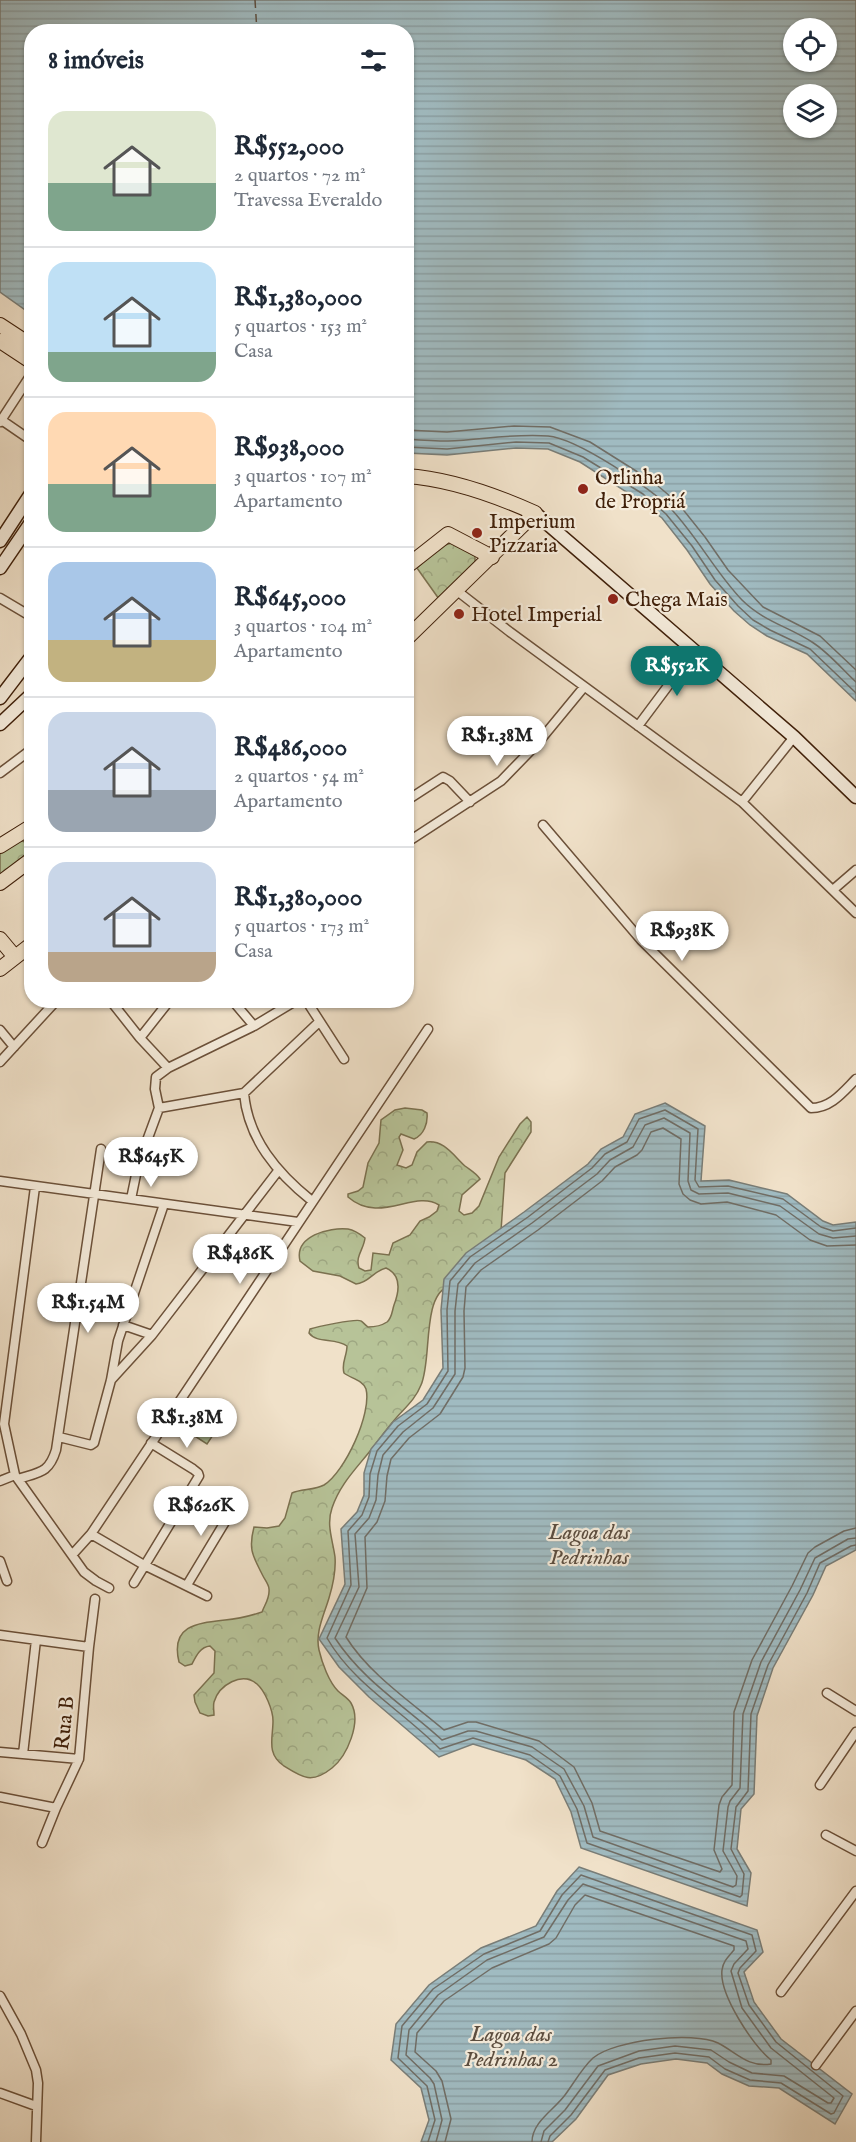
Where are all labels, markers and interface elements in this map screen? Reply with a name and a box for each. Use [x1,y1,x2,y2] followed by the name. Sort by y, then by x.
[783,18,837,138] map controls
[783,18,837,72] button: locate
[48,44,144,77] text: 8 imóveis
[357,44,390,77] icon: filters
[783,84,837,138] button: layers
[234,130,344,163] text: R$552,000
[96,135,168,207] icon: home
[234,163,366,188] text: 2 quartos · 72 m²
[234,188,382,213] text: Travessa Everaldo
[234,281,363,314] text: R$1,380,000
[96,286,168,358] icon: home
[234,314,367,339] text: 5 quartos · 153 m²
[234,339,273,364] text: Casa
[234,431,345,464] text: R$938,000
[96,436,168,508] icon: home
[234,464,372,489] text: 3 quartos · 107 m²
[595,465,686,516] place label: Orlinha de Propriá
[576,482,590,496] marker: Orlinha de Propriá
[234,489,343,514] text: Apartamento
[489,509,576,560] place label: Imperium Pizzaria
[470,526,484,540] marker: Imperium Pizzaria
[234,581,346,614] text: R$645,000
[96,586,168,658] icon: home
[625,587,728,614] place label: Chega Mais
[606,592,620,606] marker: Chega Mais
[471,602,602,629] place label: Hotel Imperial
[452,607,466,621] marker: Hotel Imperial
[234,614,372,639] text: 3 quartos · 104 m²
[234,639,343,664] text: Apartamento
[628,646,726,697] pin: R$552K
[645,653,709,678] text: R$552K
[442,716,552,767] pin: R$1.38M
[461,723,533,748] text: R$1.38M
[234,731,347,764] text: R$486,000
[96,736,168,808] icon: home
[234,764,364,789] text: 2 quartos · 54 m²
[234,789,343,814] text: Apartamento
[234,881,363,914] text: R$1,380,000
[96,886,168,958] icon: home
[633,911,731,962] pin: R$938K
[234,914,369,939] text: 5 quartos · 173 m²
[650,918,714,943] text: R$938K
[234,939,273,964] text: Casa
[102,1137,200,1188] pin: R$645K
[118,1144,184,1169] text: R$645K
[191,1234,289,1285] pin: R$486K
[207,1241,273,1266] text: R$486K
[33,1283,143,1334] pin: R$1.54M
[51,1290,125,1315] text: R$1.54M
[132,1398,242,1449] pin: R$1.38M
[151,1405,223,1430] text: R$1.38M
[152,1486,250,1537] pin: R$626K
[168,1493,234,1518] text: R$626K
[547,1519,630,1572] water label: Lagoa das Pedrinhas
[49,1695,82,1752] street label: Rua B
[464,2021,558,2074] water label: Lagoa das Pedrinhas 2

